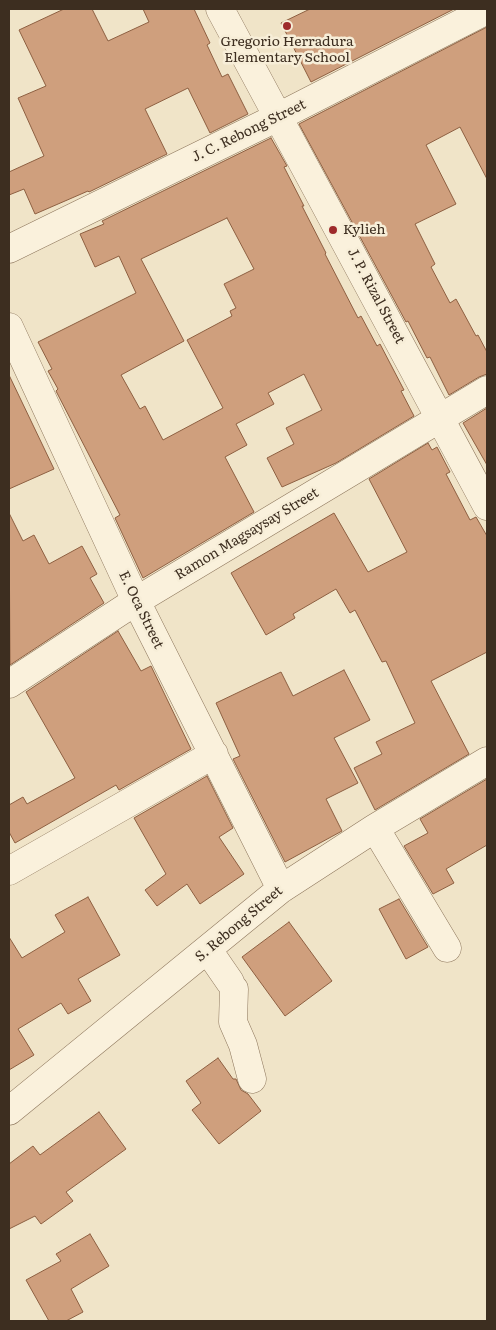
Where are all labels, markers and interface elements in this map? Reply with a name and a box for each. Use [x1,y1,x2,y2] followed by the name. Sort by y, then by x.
[281,20,293,32] marker: Gregorio Herradura Elementary School
[221,34,353,66] place label: Gregorio Herradura Elementary School
[189,96,309,166] street label: J. C. Rebong Street
[343,222,386,238] place label: Kylieh
[327,224,339,236] marker: Kylieh
[344,245,408,347] street label: J. P. Rizal Street
[172,484,322,584] street label: Ramon Magsaysay Street
[115,568,167,652] street label: E. Oca Street
[192,883,286,965] street label: S. Rebong Street

